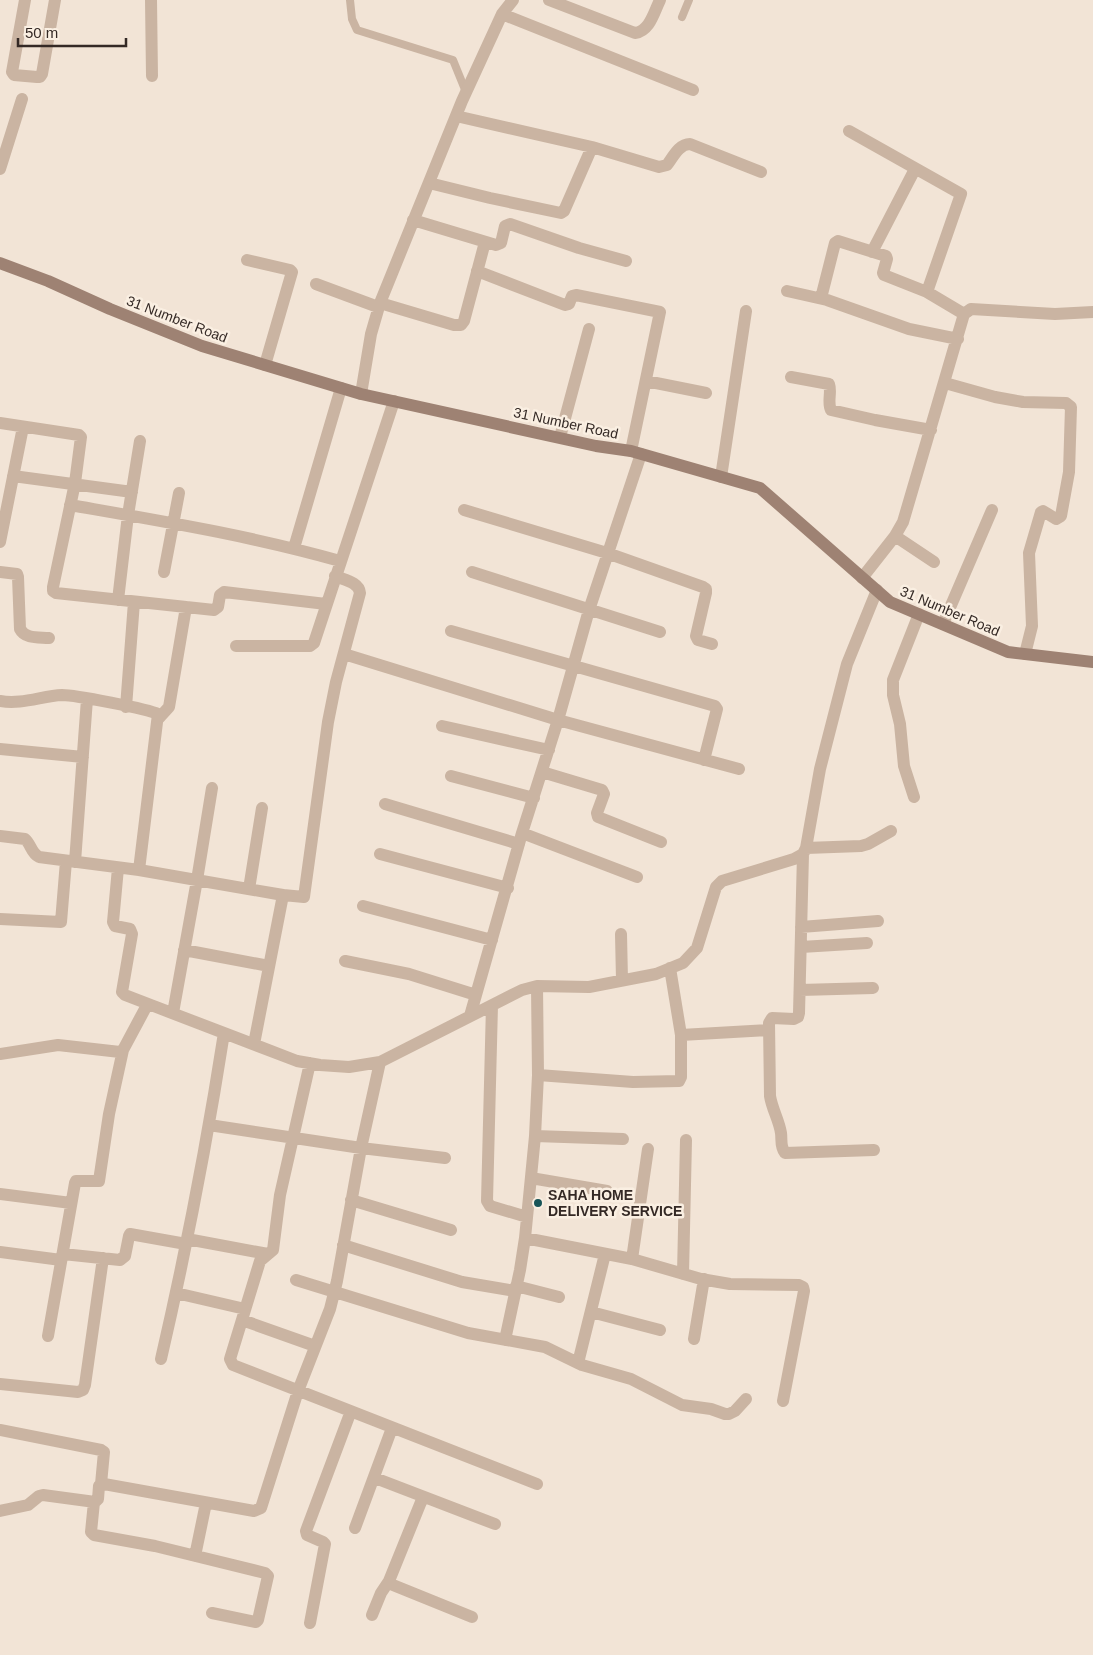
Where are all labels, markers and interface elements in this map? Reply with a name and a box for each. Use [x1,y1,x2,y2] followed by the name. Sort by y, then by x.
[18,15,125,47] scale bar
[25,24,58,41] text: 50 m
[124,292,230,346] street label: 31 Number Road
[512,404,620,442] street label: 31 Number Road
[898,583,1002,639] street label: 31 Number Road
[548,1187,682,1219] place label: SAHA HOME DELIVERY SERVICE
[532,1197,544,1209] marker: SAHA HOME DELIVERY SERVICE

